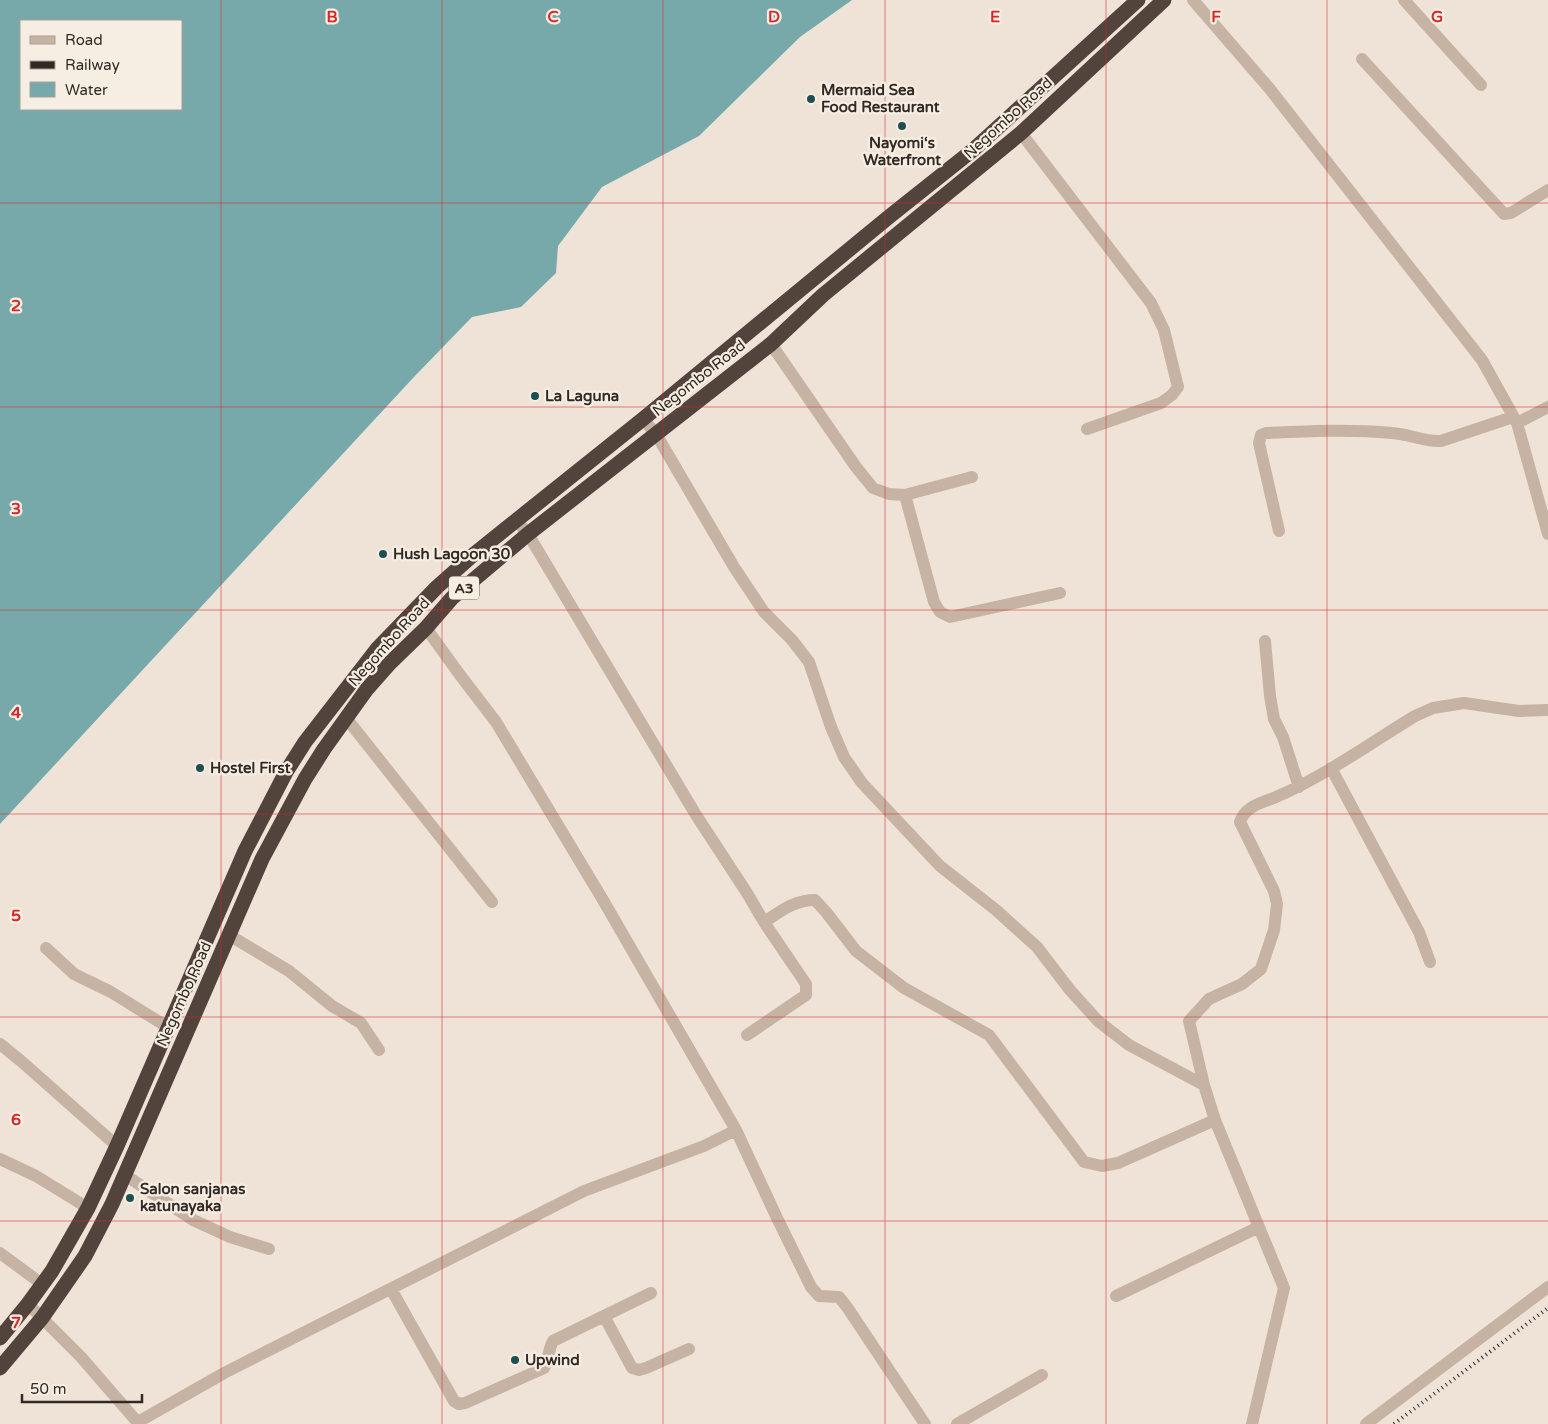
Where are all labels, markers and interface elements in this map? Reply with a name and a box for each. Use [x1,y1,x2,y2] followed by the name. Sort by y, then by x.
[326,7,338,27] text: B
[547,7,559,27] text: C
[768,7,780,27] text: D
[990,7,1000,27] text: E
[1211,7,1221,27] text: F
[1431,7,1443,27] text: G
[20,20,182,110] legend
[65,31,103,49] text: Road
[65,56,120,74] text: Railway
[960,74,1056,162] street label: Negombo Road
[65,81,108,99] text: Water
[821,81,940,116] place label: Mermaid Sea Food Restaurant
[805,93,817,105] marker: Mermaid Sea Food Restaurant
[896,120,908,132] marker: Nayomi‘s Waterfront
[863,134,941,169] place label: Nayomi‘s Waterfront
[11,296,21,316] text: 2
[649,336,749,420] street label: Negombo Road
[545,387,619,406] place label: La Laguna
[529,390,541,402] marker: La Laguna
[11,499,21,519] text: 3
[393,545,511,564] place label: Hush Lagoon 30
[377,548,389,560] marker: Hush Lagoon 30
[449,576,479,600] road number: A3
[345,594,433,690] street label: Negombo Road
[11,703,21,723] text: 4
[210,759,291,777] place label: Hostel First
[194,762,206,774] marker: Hostel First
[11,906,21,926] text: 5
[153,939,215,1049] street label: Negombo Road
[11,1110,21,1130] text: 6
[140,1180,245,1216] place label: Salon sanjanas katunayaka
[124,1192,136,1204] marker: Salon sanjanas katunayaka
[11,1313,21,1333] text: 7
[525,1351,580,1370] place label: Upwind
[509,1354,521,1366] marker: Upwind
[22,1372,142,1404] scale bar
[30,1380,67,1398] text: 50 m

